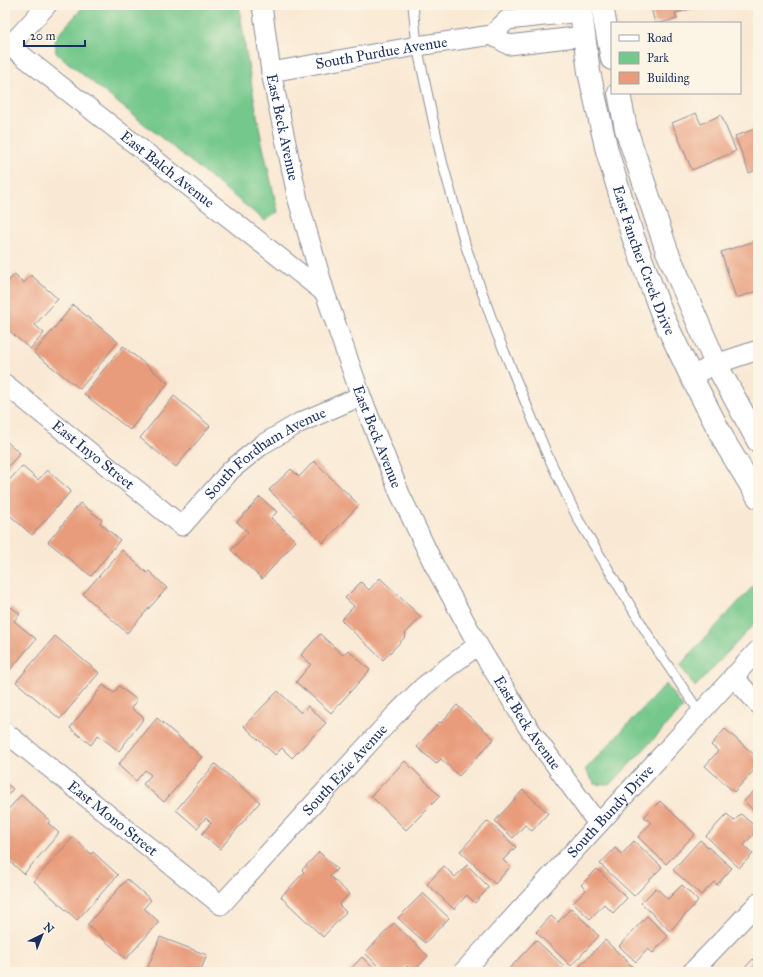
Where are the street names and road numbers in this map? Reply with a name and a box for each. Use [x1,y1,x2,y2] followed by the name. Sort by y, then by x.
[314,33,448,73] street label: South Purdue Avenue
[263,72,303,182] street label: East Beck Avenue
[117,127,218,212] street label: East Balch Avenue
[609,183,679,338] street label: East Fancher Creek Drive
[349,383,406,490] street label: East Beck Avenue
[201,403,329,503] street label: South Fordham Avenue
[48,416,139,494] street label: East Inyo Street
[490,672,565,773] street label: East Beck Avenue
[298,720,391,819] street label: South Ezie Avenue
[563,761,657,861] street label: South Bundy Drive
[64,777,162,860] street label: East Mono Street

